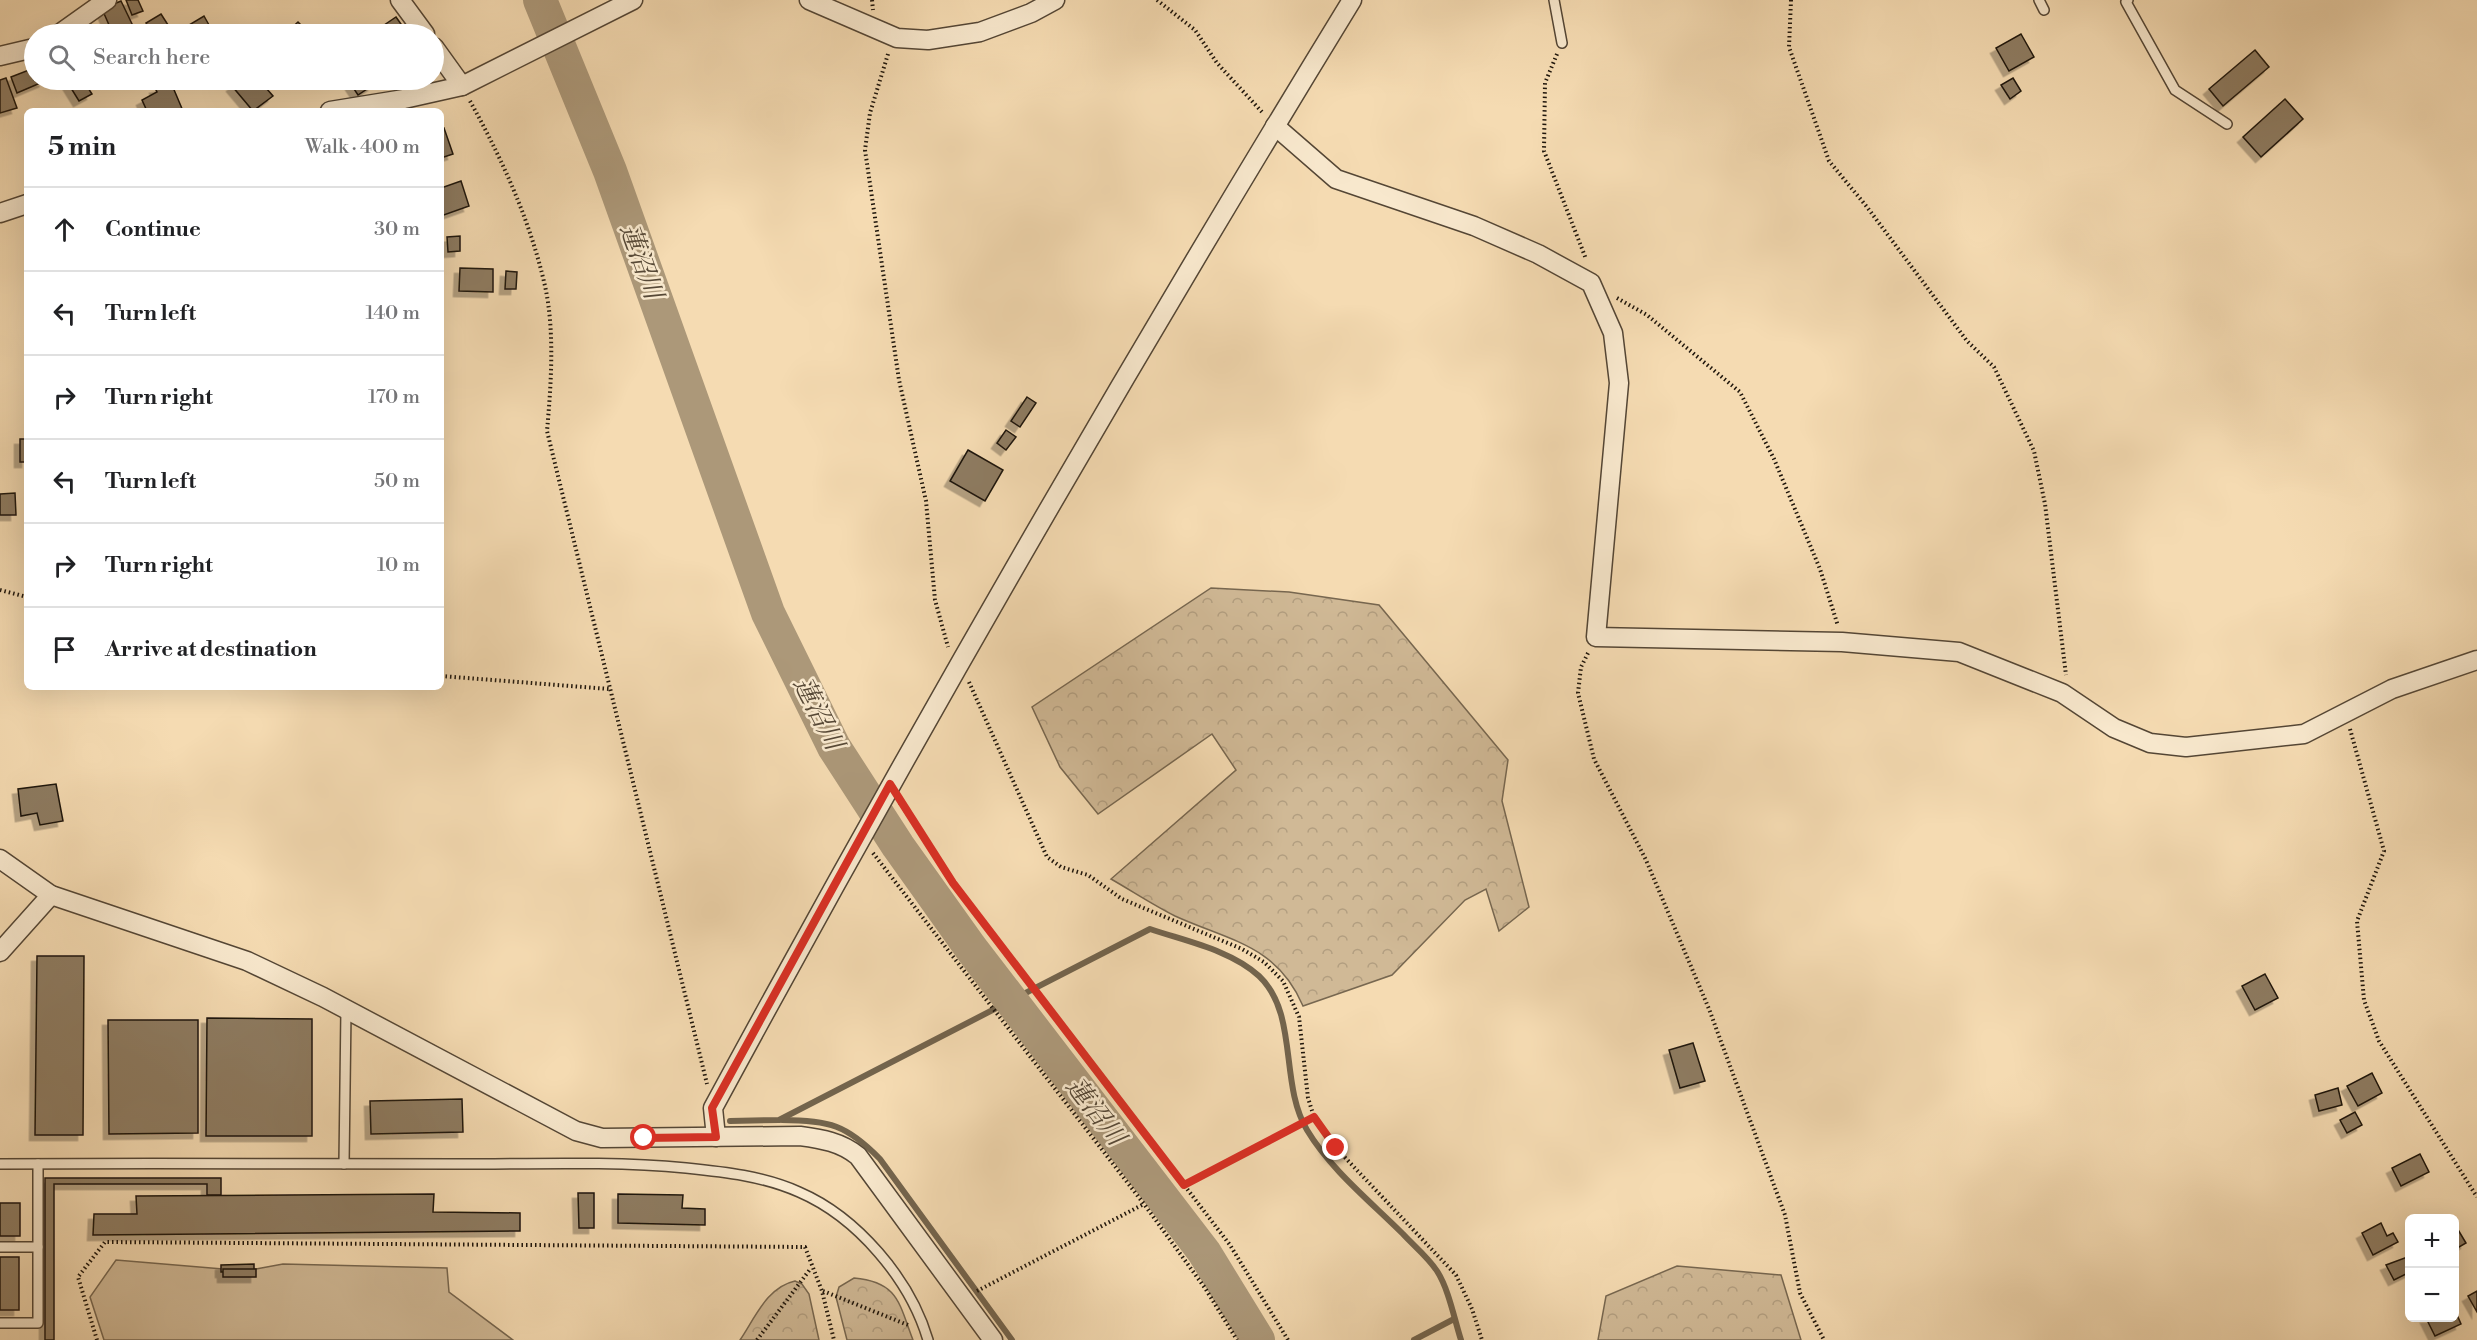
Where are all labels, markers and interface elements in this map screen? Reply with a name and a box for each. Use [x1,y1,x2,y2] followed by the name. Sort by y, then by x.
[24,24,444,90] search box
[45,41,78,74] icon: search
[93,44,210,71] text: Search here
[48,131,116,163] text: 5 min
[305,135,420,160] text: Walk · 400 m
[48,213,81,246] icon: ahead
[105,216,201,243] text: Continue
[374,217,420,242] text: 30 m
[613,219,670,306] water label: 蓮沼川
[48,297,81,330] icon: left
[105,300,196,327] text: Turn left
[365,301,420,326] text: 140 m
[48,381,81,414] icon: right
[105,384,213,411] text: Turn right
[368,385,420,410] text: 170 m
[48,465,81,498] icon: left
[105,468,196,495] text: Turn left
[374,469,420,494] text: 50 m
[48,549,81,582] icon: right
[105,552,213,579] text: Turn right
[377,553,420,578] text: 10 m
[48,633,81,666] icon: arrive
[105,636,317,663] text: Arrive at destination
[786,671,851,758] water label: 蓮沼川
[1059,1071,1134,1155] water label: 蓮沼川
[630,1124,656,1150] route start
[1322,1134,1348,1160] route end
[2405,1214,2459,1322] map controls
[2405,1214,2459,1268] button: +
[2405,1268,2459,1322] button: −

